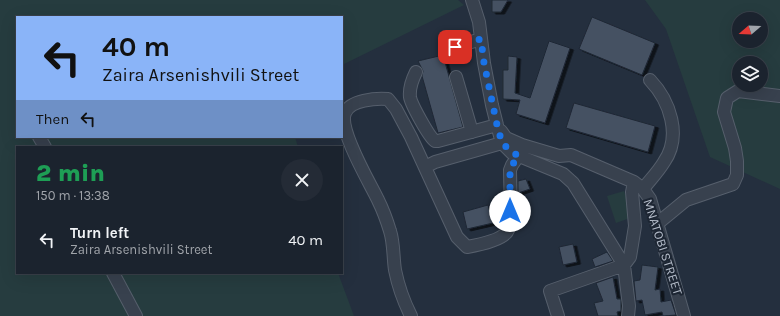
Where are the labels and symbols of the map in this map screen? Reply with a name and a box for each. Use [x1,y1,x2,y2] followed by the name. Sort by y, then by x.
[732,12,768,48] north arrow
[438,30,472,64] pin
[489,190,531,232] position arrow
[640,197,686,297] street label: MNATOBI STREET

